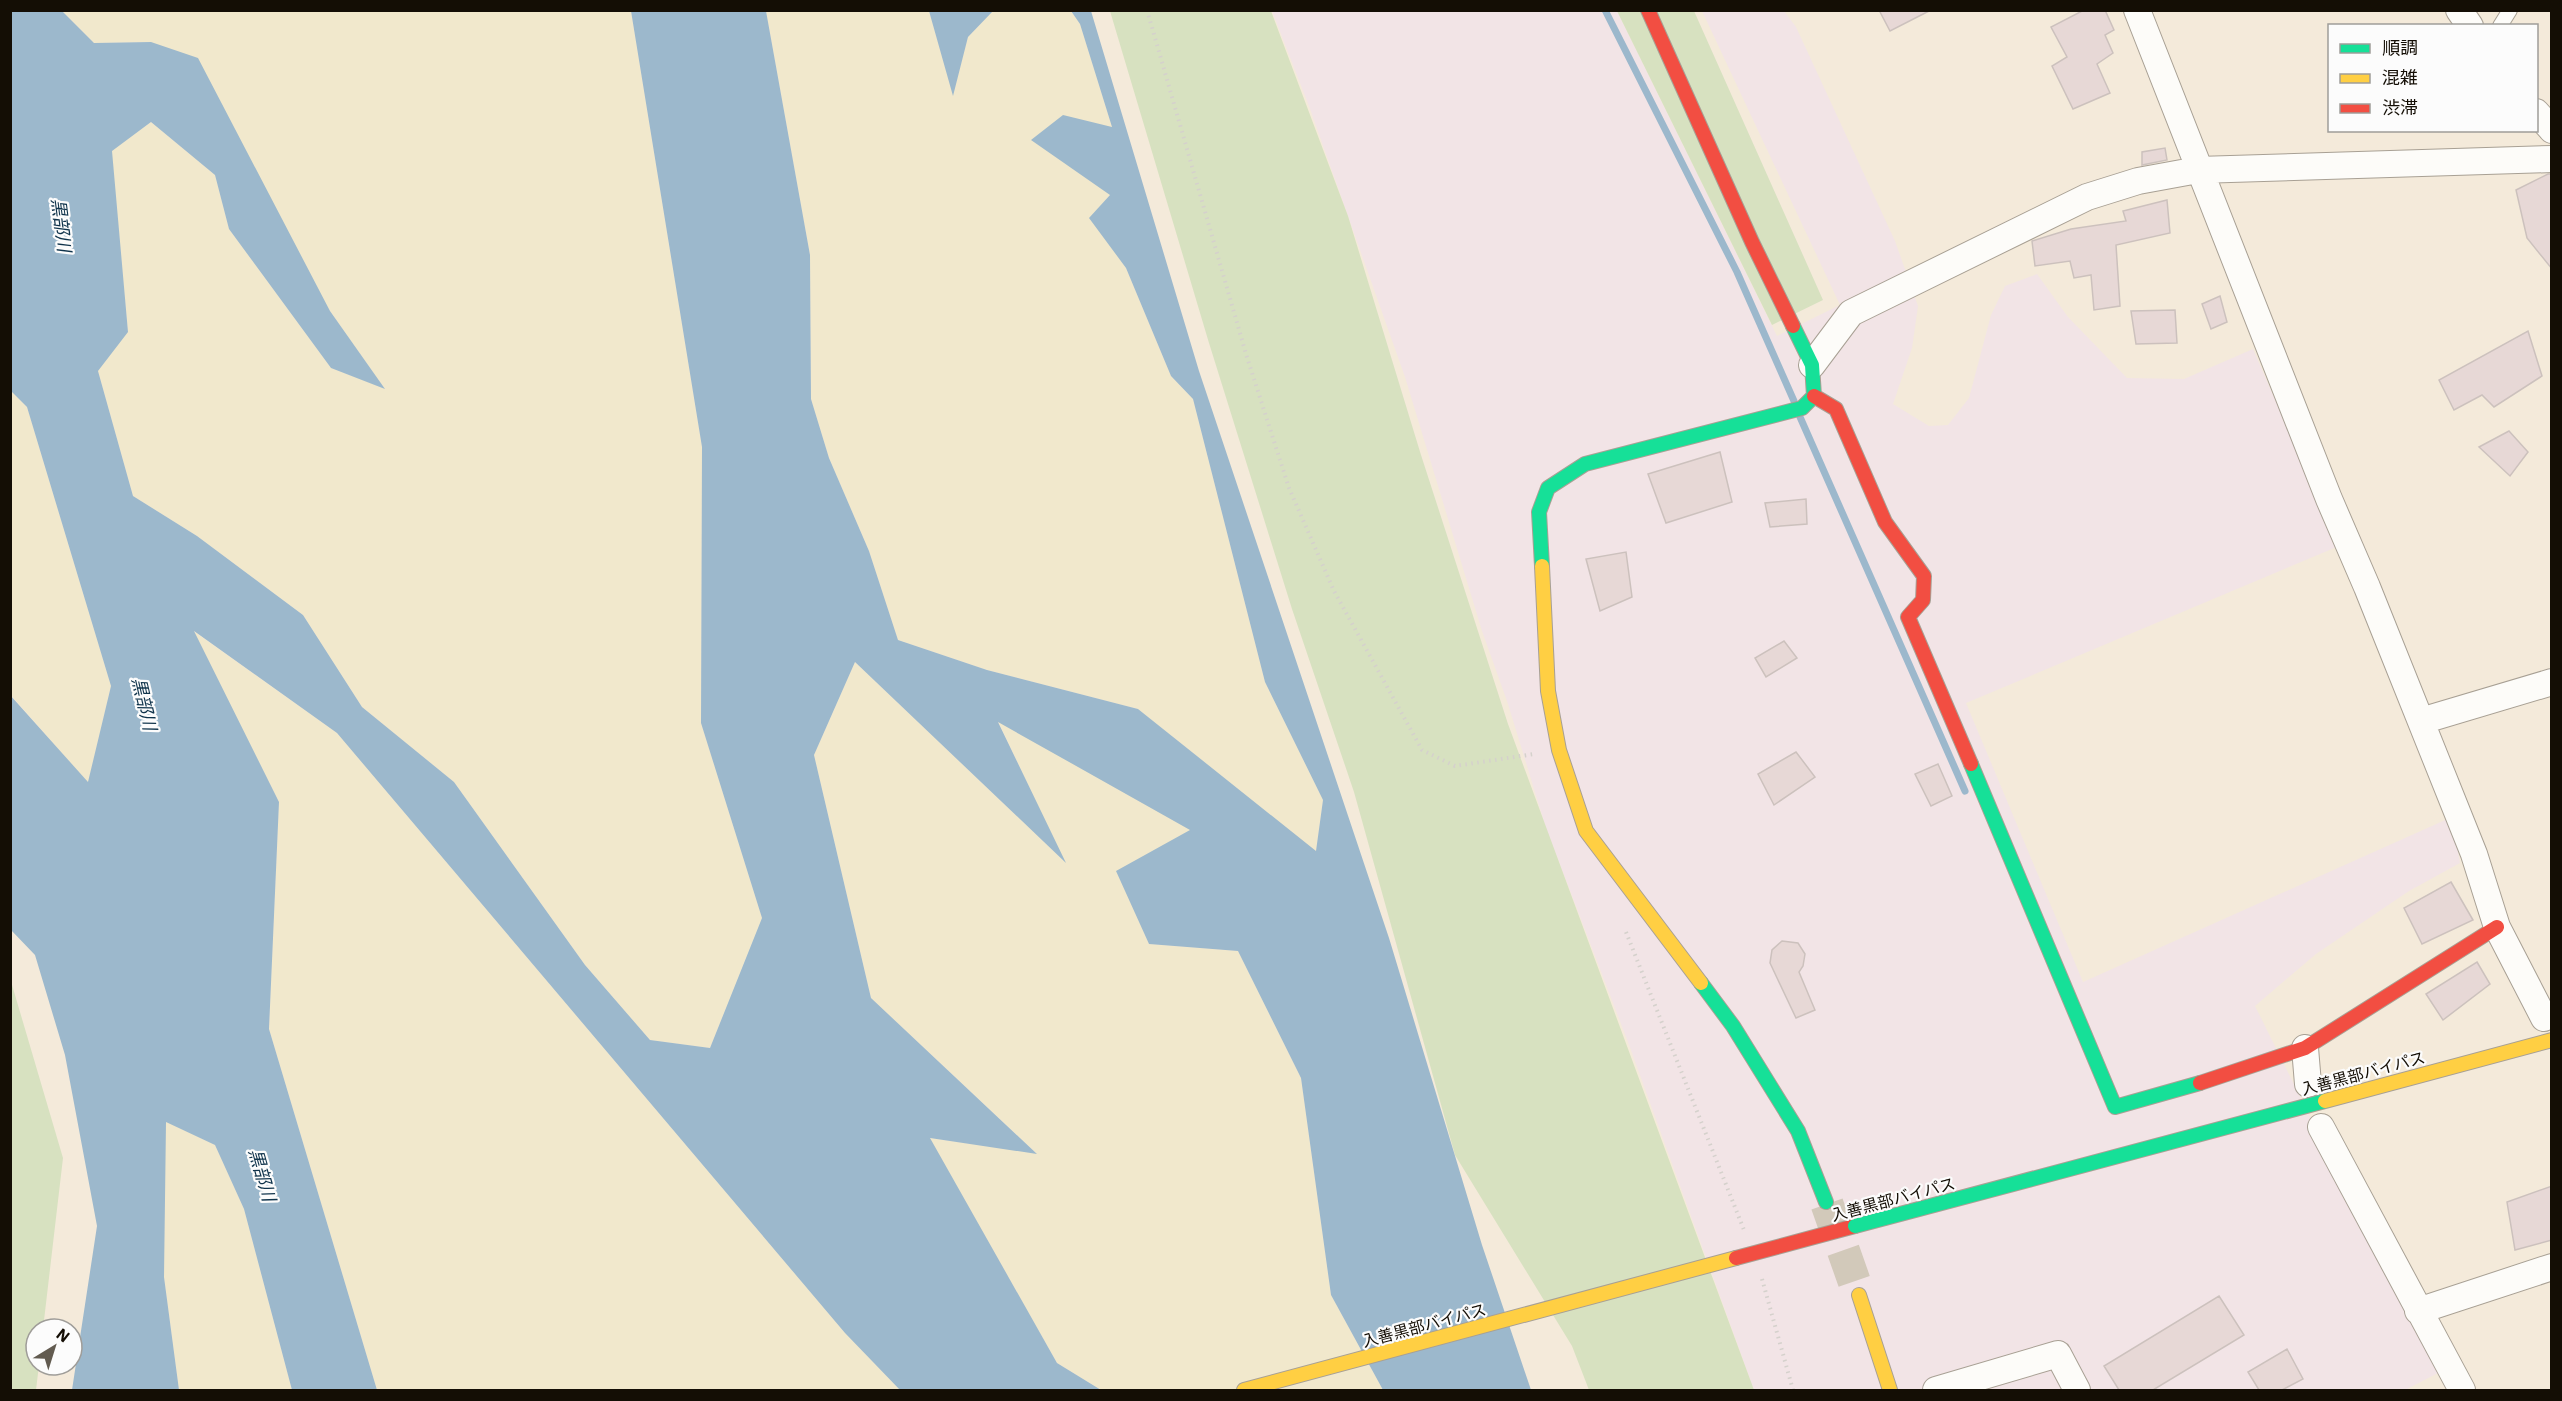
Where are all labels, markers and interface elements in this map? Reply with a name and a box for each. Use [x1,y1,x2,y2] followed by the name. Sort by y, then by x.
[2328,24,2538,132] legend
[2382,36,2418,59] text: 順調
[2382,66,2418,89] text: 混雑
[2382,96,2418,119] text: 渋滞
[47,197,76,255] water label: 黒部川
[127,675,162,735] water label: 黒部川
[2299,1047,2427,1099] street label: 入善黒部バイパス
[244,1146,282,1206] water label: 黒部川
[1829,1173,1957,1225] street label: 入善黒部バイパス
[1360,1299,1488,1351] street label: 入善黒部バイパス
[24,1317,84,1377] north arrow
[53,1324,74,1347] text: N

